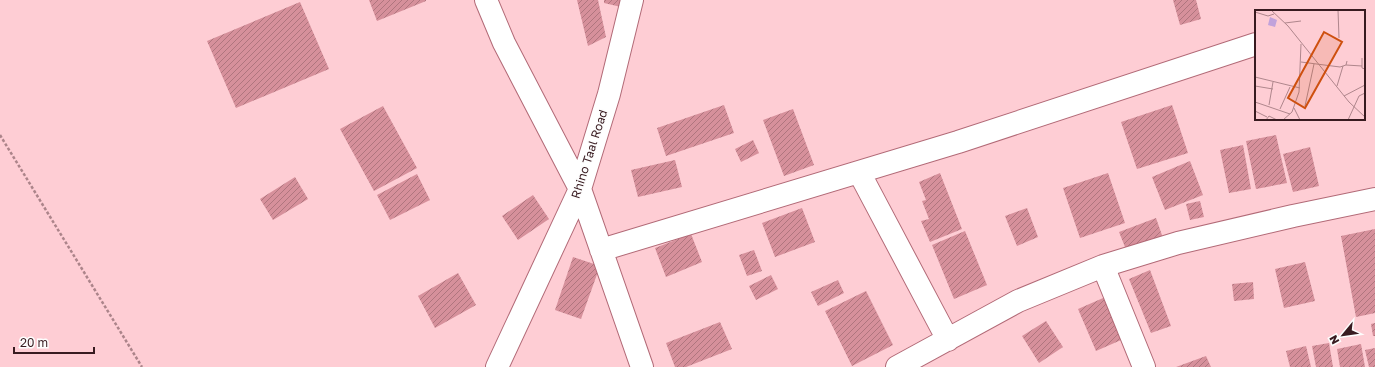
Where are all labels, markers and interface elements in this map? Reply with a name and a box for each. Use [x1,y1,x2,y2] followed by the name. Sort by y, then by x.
[1255,10,1365,120] inset map
[568,108,610,200] street label: Rhino Taal Road
[1323,315,1363,355] north arrow
[14,329,94,355] scale bar
[1326,333,1342,347] text: N
[20,335,48,350] text: 20 m

